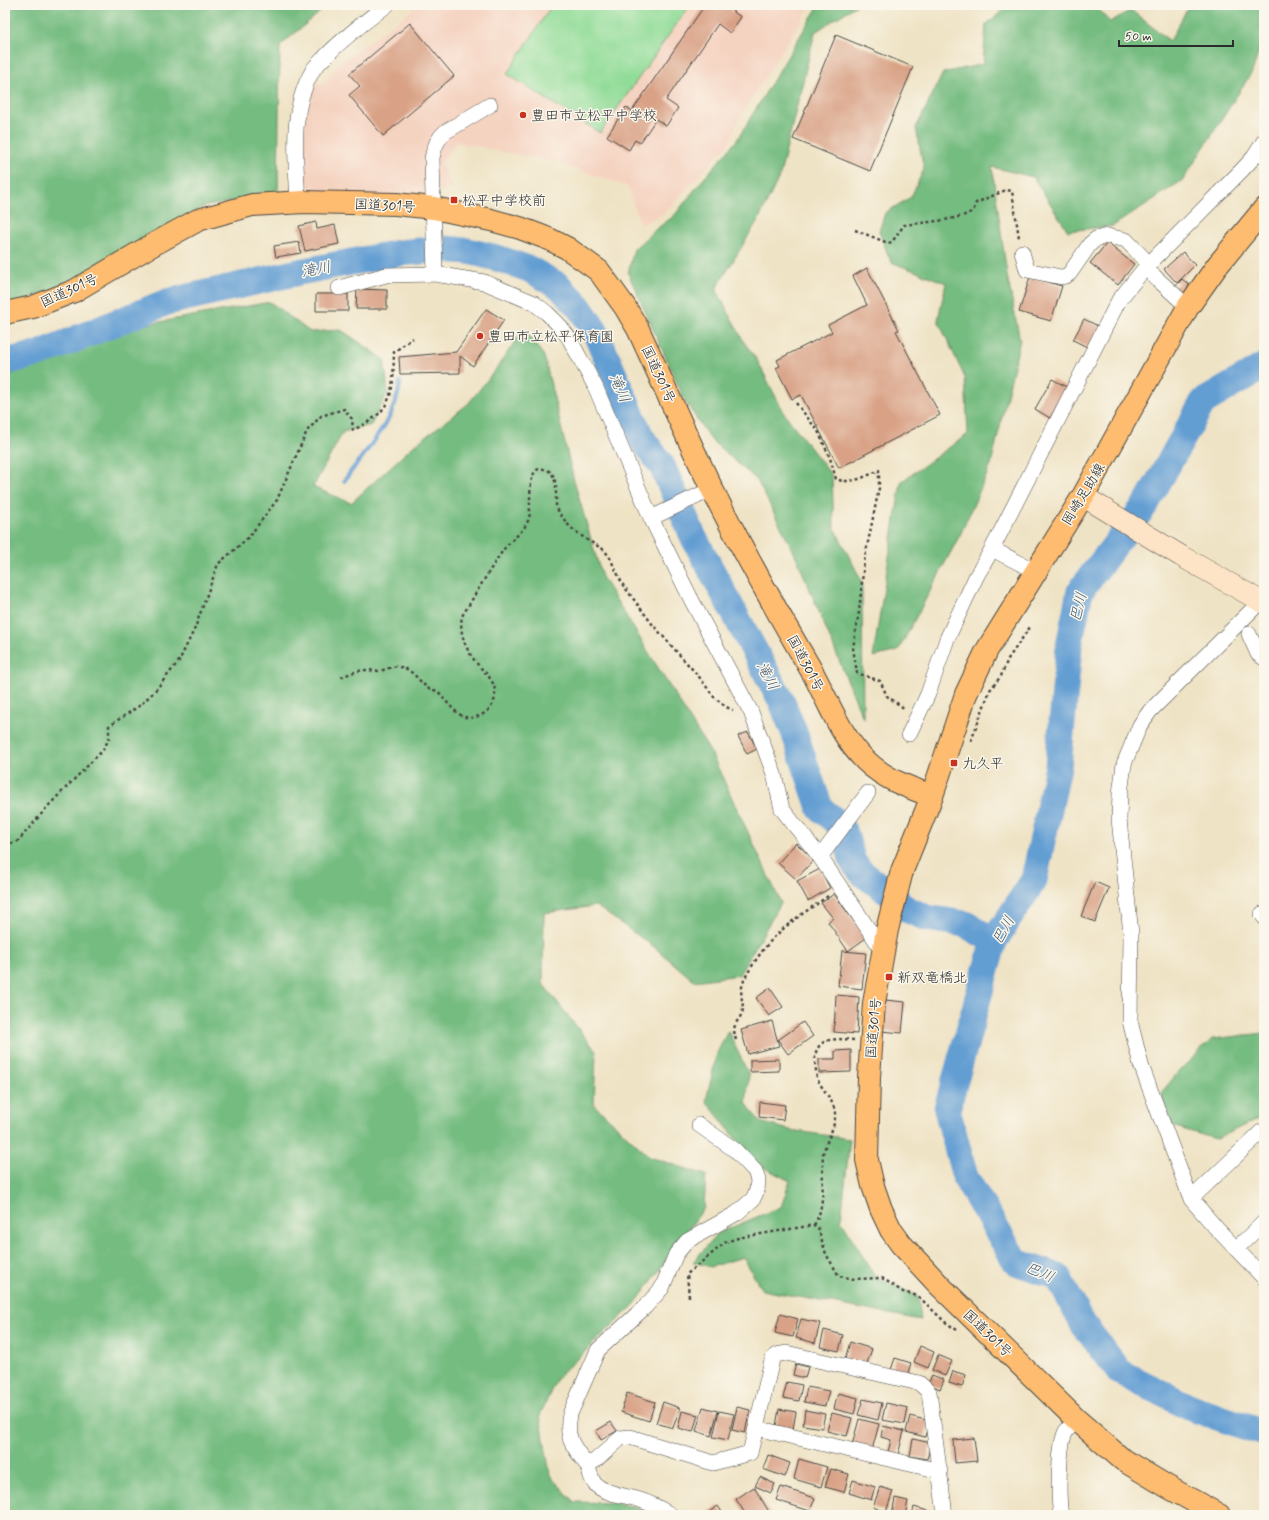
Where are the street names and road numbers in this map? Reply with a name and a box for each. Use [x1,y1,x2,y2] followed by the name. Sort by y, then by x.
[354,195,416,217] street label: 国道301号
[38,270,101,312] street label: 国道301号
[637,343,679,406] street label: 国道301号
[1058,460,1110,529] street label: 岡崎足助線
[783,632,828,695] street label: 国道301号
[862,997,886,1060] street label: 国道301号
[959,1306,1016,1362] street label: 国道301号

